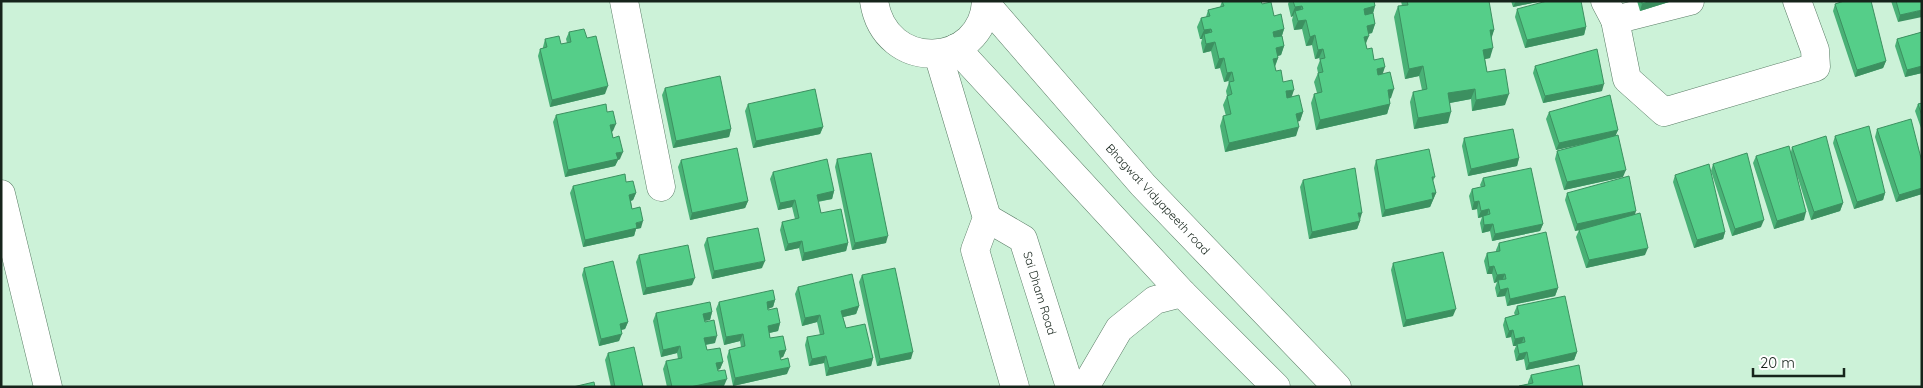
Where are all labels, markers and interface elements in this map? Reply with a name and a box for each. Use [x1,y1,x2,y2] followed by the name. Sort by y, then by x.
[1103,140,1213,258] street label: Bhagwat Vidyapeeth road
[1020,249,1060,337] street label: Sai Dham Road
[1753,346,1844,378] scale bar
[1760,353,1795,372] text: 20 m

